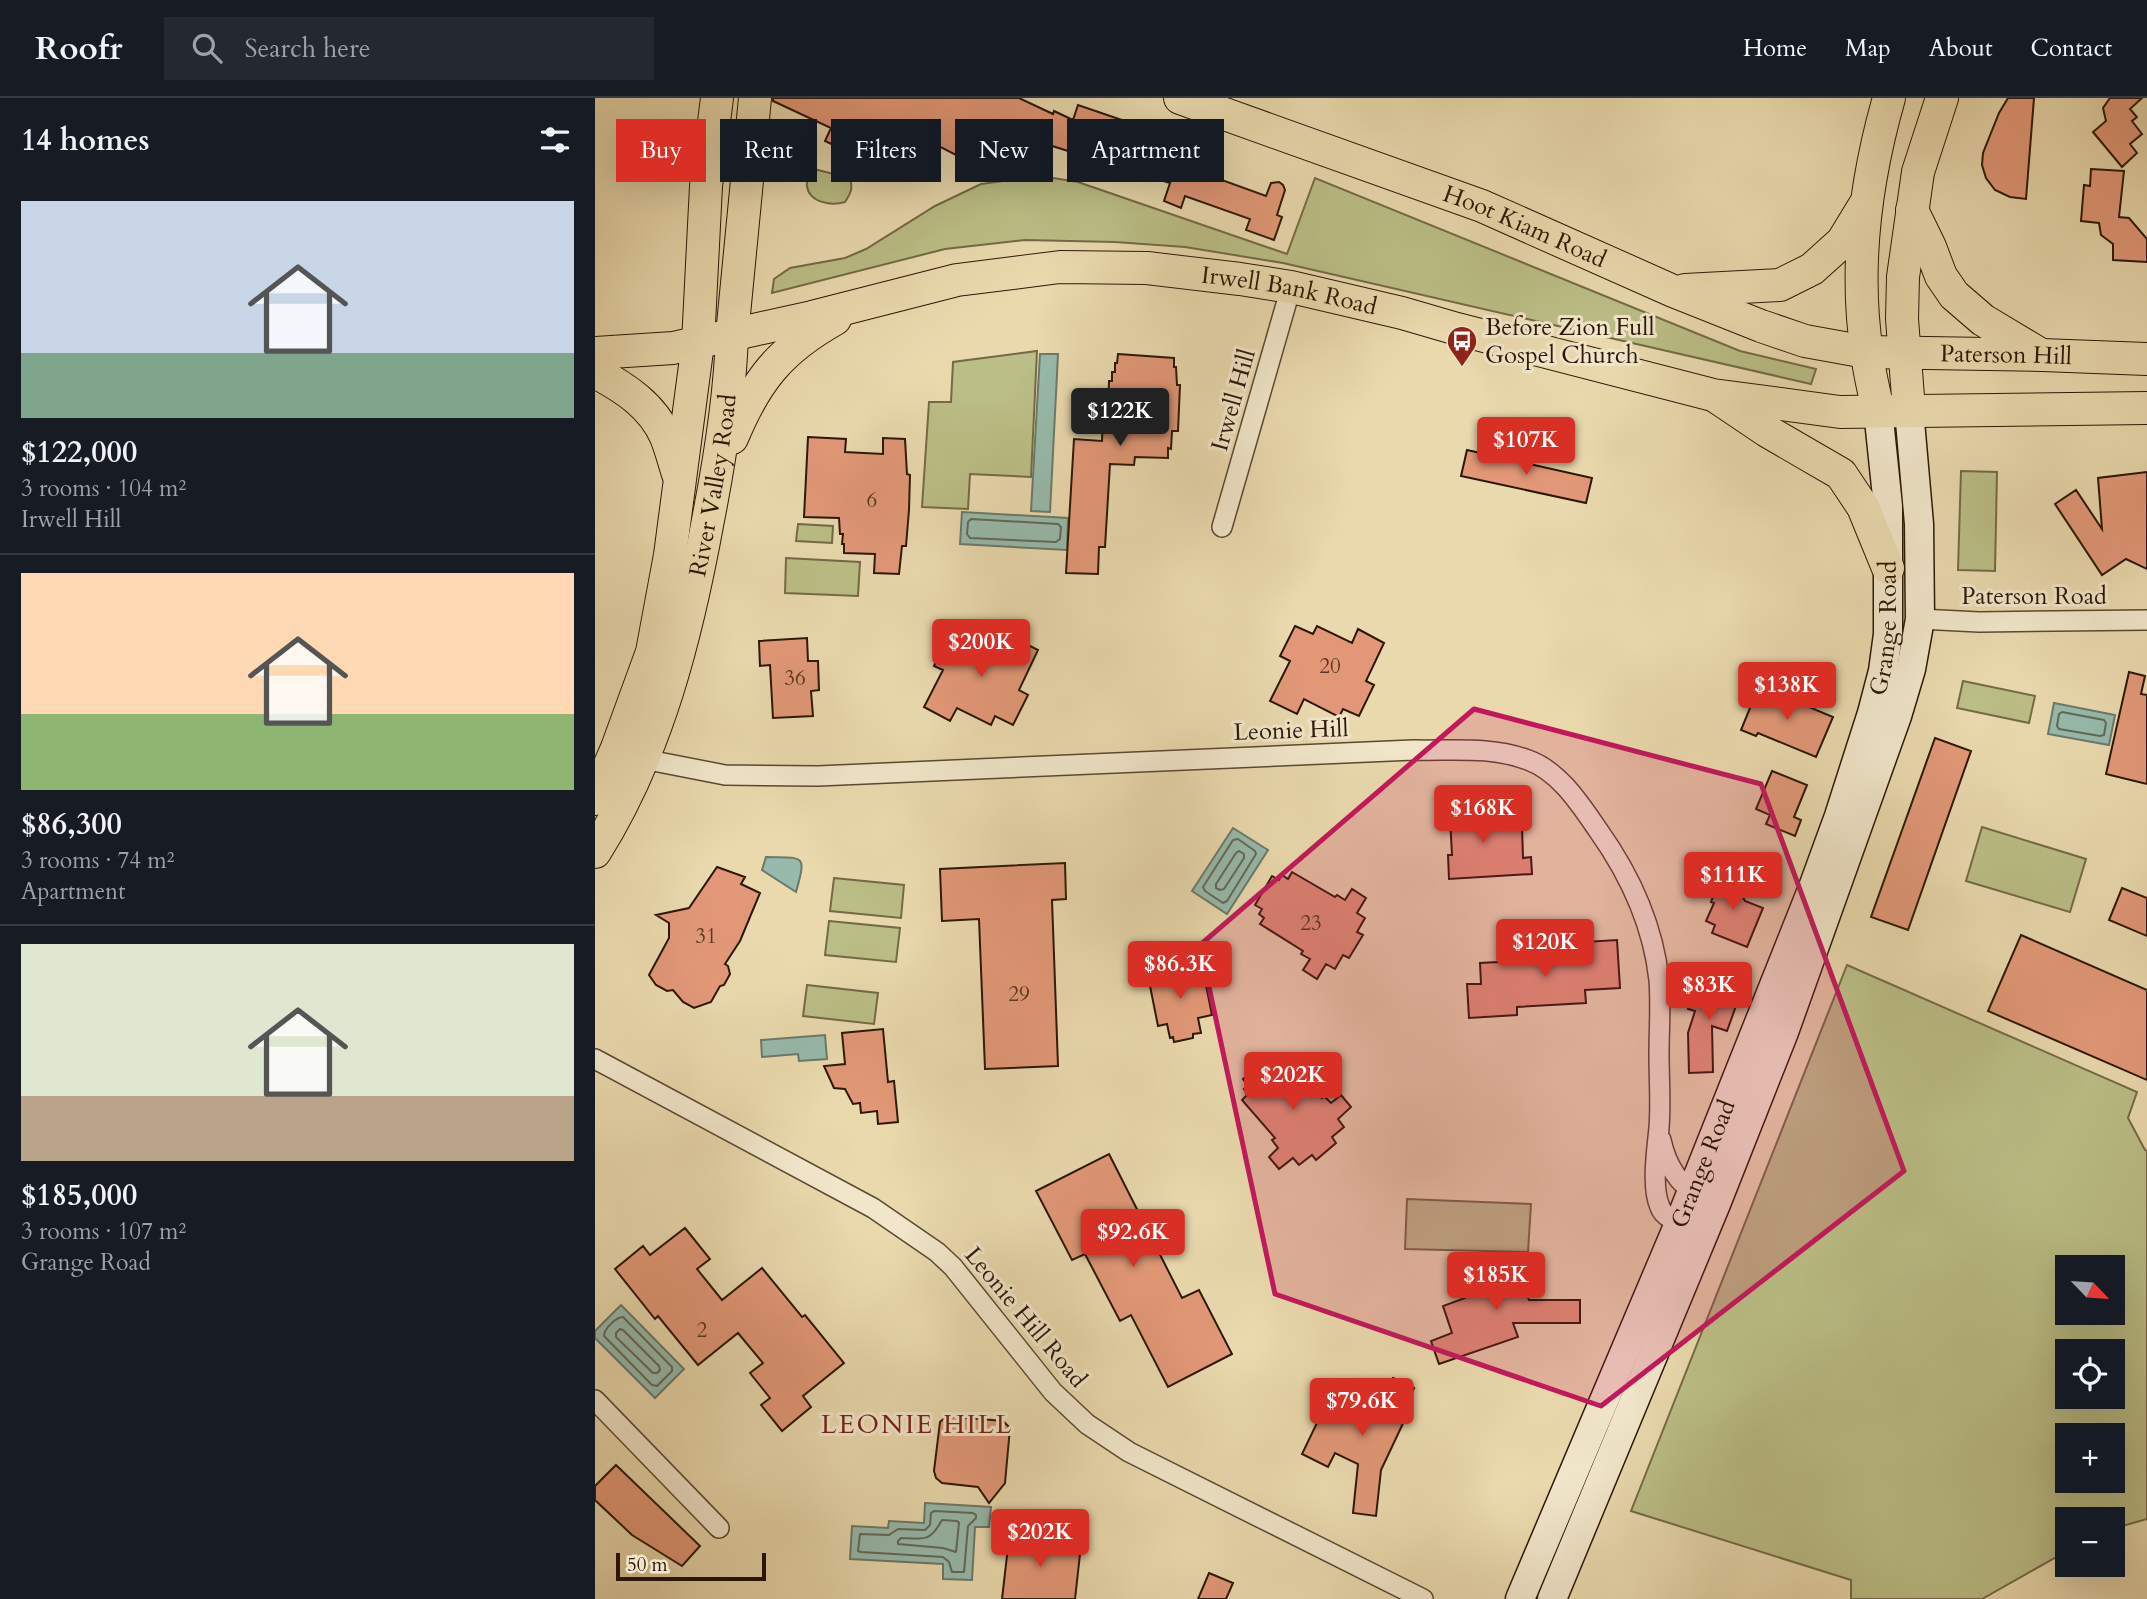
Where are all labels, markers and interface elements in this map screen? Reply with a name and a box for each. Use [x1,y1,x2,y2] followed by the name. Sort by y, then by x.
[164,17,654,80] search box
[35,26,122,71] text: Roofr
[188,29,226,67] icon: search
[244,31,370,66] text: Search here
[1743,32,1807,65] text: Home
[1845,32,1891,65] text: Map
[1929,32,1993,65] text: About
[2031,32,2112,65] text: Contact
[616,119,706,182] chip: Buy
[720,119,817,182] chip: Rent
[831,119,941,182] chip: Filters
[955,119,1053,182] chip: New
[1067,119,1224,182] chip: Apartment
[21,120,150,161] text: 14 homes
[536,121,574,159] icon: filters
[1439,177,1612,276] street label: Hoot Kiam Road
[235,246,361,372] icon: home
[1199,259,1380,324] street label: Irwell Bank Road
[1485,311,1655,372] place label: Before Zion Full Gospel Church
[1445,324,1479,368] bus stop icon: Before Zion Full Gospel Church
[1940,337,2073,373] street label: Paterson Hill
[1203,345,1264,455] street label: Irwell Hill
[1071,388,1169,448] pin: $122K
[681,392,745,580] street label: River Valley Road
[1087,395,1153,426] text: $122K
[1477,418,1575,477] pin: $107K
[1493,424,1559,455] text: $107K
[21,432,137,473] text: $122,000
[21,473,186,504] text: 3 rooms · 104 m²
[867,486,877,515] house number: 6
[21,504,121,535] text: Irwell Hill
[1861,561,1905,699] street label: Grange Road
[1961,580,2107,613] street label: Paterson Road
[235,618,361,744] icon: home
[932,620,1030,679] pin: $200K
[948,626,1014,657] text: $200K
[1319,652,1341,681] house number: 20
[1738,662,1836,722] pin: $138K
[784,664,806,693] house number: 36
[1754,669,1820,700] text: $138K
[1233,712,1349,749] street label: Leonie Hill
[1434,786,1532,845] pin: $168K
[1450,792,1516,823] text: $168K
[21,804,122,845] text: $86,300
[21,845,174,876] text: 3 rooms · 74 m²
[1684,852,1782,912] pin: $111K
[1700,859,1766,890] text: $111K
[21,876,125,907] text: Apartment
[1300,909,1322,938] house number: 23
[1496,920,1594,979] pin: $120K
[695,922,717,951] house number: 31
[1512,926,1578,957] text: $120K
[1123,942,1237,1001] pin: $86.3K
[1144,948,1216,979] text: $86.3K
[1668,962,1750,1022] pin: $83K
[1682,969,1736,1000] text: $83K
[1008,980,1030,1009] house number: 29
[235,989,361,1115] icon: home
[1244,1052,1342,1112] pin: $202K
[1260,1059,1326,1090] text: $202K
[1663,1095,1744,1233] street label: Grange Road
[21,1175,137,1216] text: $185,000
[1076,1210,1190,1269] pin: $92.6K
[21,1216,186,1247] text: 3 rooms · 107 m²
[1097,1216,1169,1247] text: $92.6K
[957,1240,1094,1395] street label: Leonie Hill Road
[21,1247,151,1278] text: Grange Road
[1447,1252,1545,1312] pin: $185K
[2055,1255,2125,1325] north arrow
[2055,1255,2125,1577] map controls
[1463,1259,1529,1290] text: $185K
[697,1316,708,1345] house number: 2
[2055,1339,2125,1409] button: locate
[1305,1378,1419,1438] pin: $79.6K
[1326,1385,1398,1416] text: $79.6K
[821,1407,1013,1442] district label: LEONIE HILL
[2055,1423,2125,1493] button: +
[2055,1507,2125,1577] button: −
[991,1510,1089,1569] pin: $202K
[1007,1516,1073,1547] text: $202K
[616,1550,767,1582] scale bar
[627,1552,668,1578] text: 50 m

